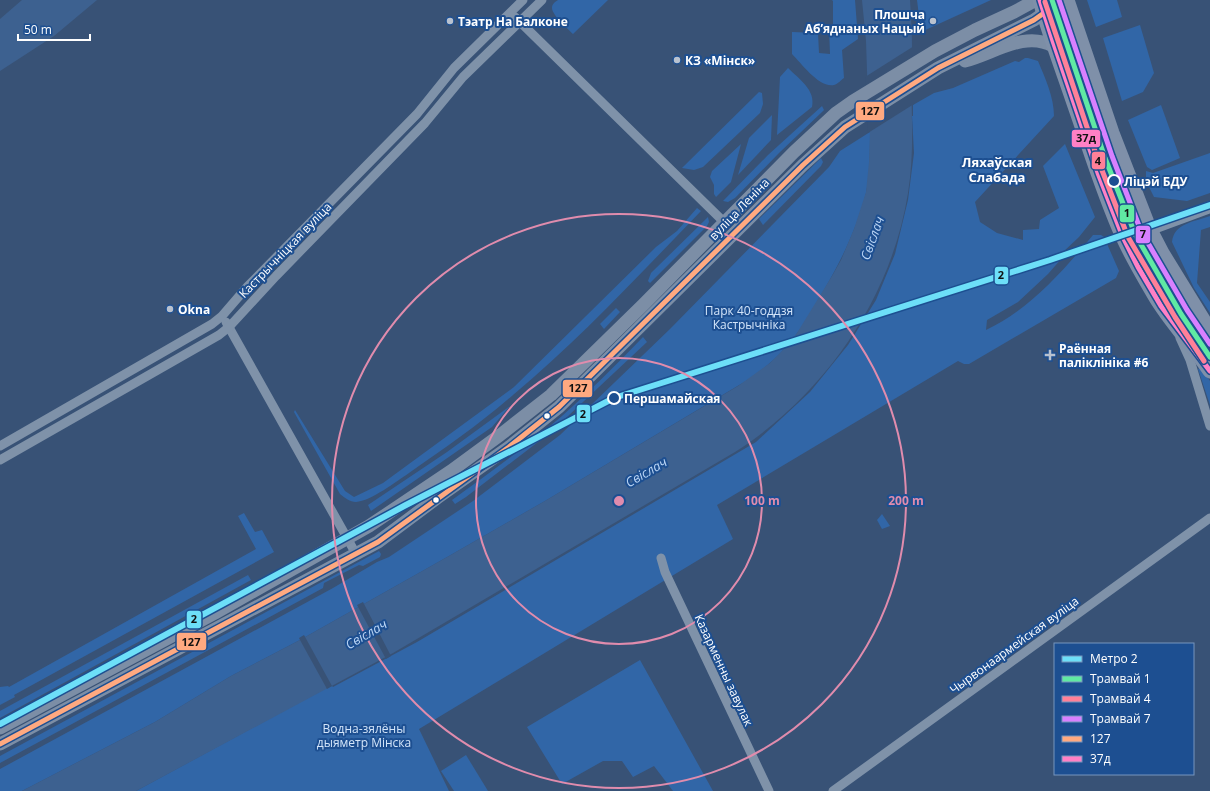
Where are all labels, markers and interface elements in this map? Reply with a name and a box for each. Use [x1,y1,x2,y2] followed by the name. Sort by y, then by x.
[805,6,925,37] place label: Плошча Абʼяднаных Нацый
[458,13,568,30] place label: Тэатр На Балконе
[18,16,90,42] scale bar
[445,16,455,26] marker: Тэатр На Балконе
[928,16,938,26] marker: Плошча Абʼяднаных Нацый
[24,21,52,38] text: 50 m
[685,52,755,69] place label: КЗ «Мінск»
[672,55,682,65] marker: КЗ «Мінск»
[855,101,885,121] line badge: 127
[861,103,879,118] text: 127
[1071,129,1101,148] line badge: 37д
[1076,130,1097,145] text: 37д
[1091,151,1106,170] line badge: 4
[962,153,1032,186] district label: Ляхаўская Слабада
[1095,153,1102,168] text: 4
[1124,173,1188,190] place label: Ліцэй БДУ
[705,174,773,244] street label: вуліца Леніна
[1107,174,1121,188] marker: Ліцэй БДУ
[235,198,335,302] street label: Кастрычніцкая вуліца
[1119,204,1135,223] line badge: 1
[1124,205,1130,220] text: 1
[856,214,888,262] water label: Свіслач
[1135,225,1151,244] line badge: 7
[1140,226,1146,241] text: 7
[994,266,1009,285] line badge: 2
[998,267,1004,282] text: 2
[178,301,210,318] place label: Okna
[705,302,793,333] park label: Парк 40-годдзя Кастрычніка
[165,304,175,314] marker: Okna
[1059,340,1148,371] place label: Раённая паліклініка #6
[1044,349,1056,361] marker: Раённая паліклініка #6
[562,379,593,398] line badge: 127
[569,380,587,395] text: 127
[624,390,721,407] place label: Першамайская
[607,391,621,405] marker: Першамайская
[576,404,591,423] line badge: 2
[580,406,586,421] text: 2
[542,411,552,421] unlabelled marker
[622,453,670,491] water label: Свіслач
[744,492,780,509] text: 100 m
[888,492,924,509] text: 200 m
[612,494,626,508] centre of rings
[431,495,441,505] unlabelled marker
[946,592,1082,698] street label: Чырвонаармейская вуліца
[186,610,202,629] line badge: 2
[191,611,197,626] text: 2
[691,611,758,730] street label: Казарменны завулак
[342,615,390,653] water label: Свіслач
[176,632,207,651] line badge: 127
[182,634,200,649] text: 127
[1054,643,1194,775] legend
[1090,650,1138,667] text: Метро 2
[1090,670,1151,687] text: Трамвай 1
[1090,690,1151,707] text: Трамвай 4
[1090,710,1151,727] text: Трамвай 7
[317,720,411,751] park label: Водна-зялёны дыяметр Мінска
[1090,730,1111,747] text: 127
[1090,750,1111,767] text: 37д

